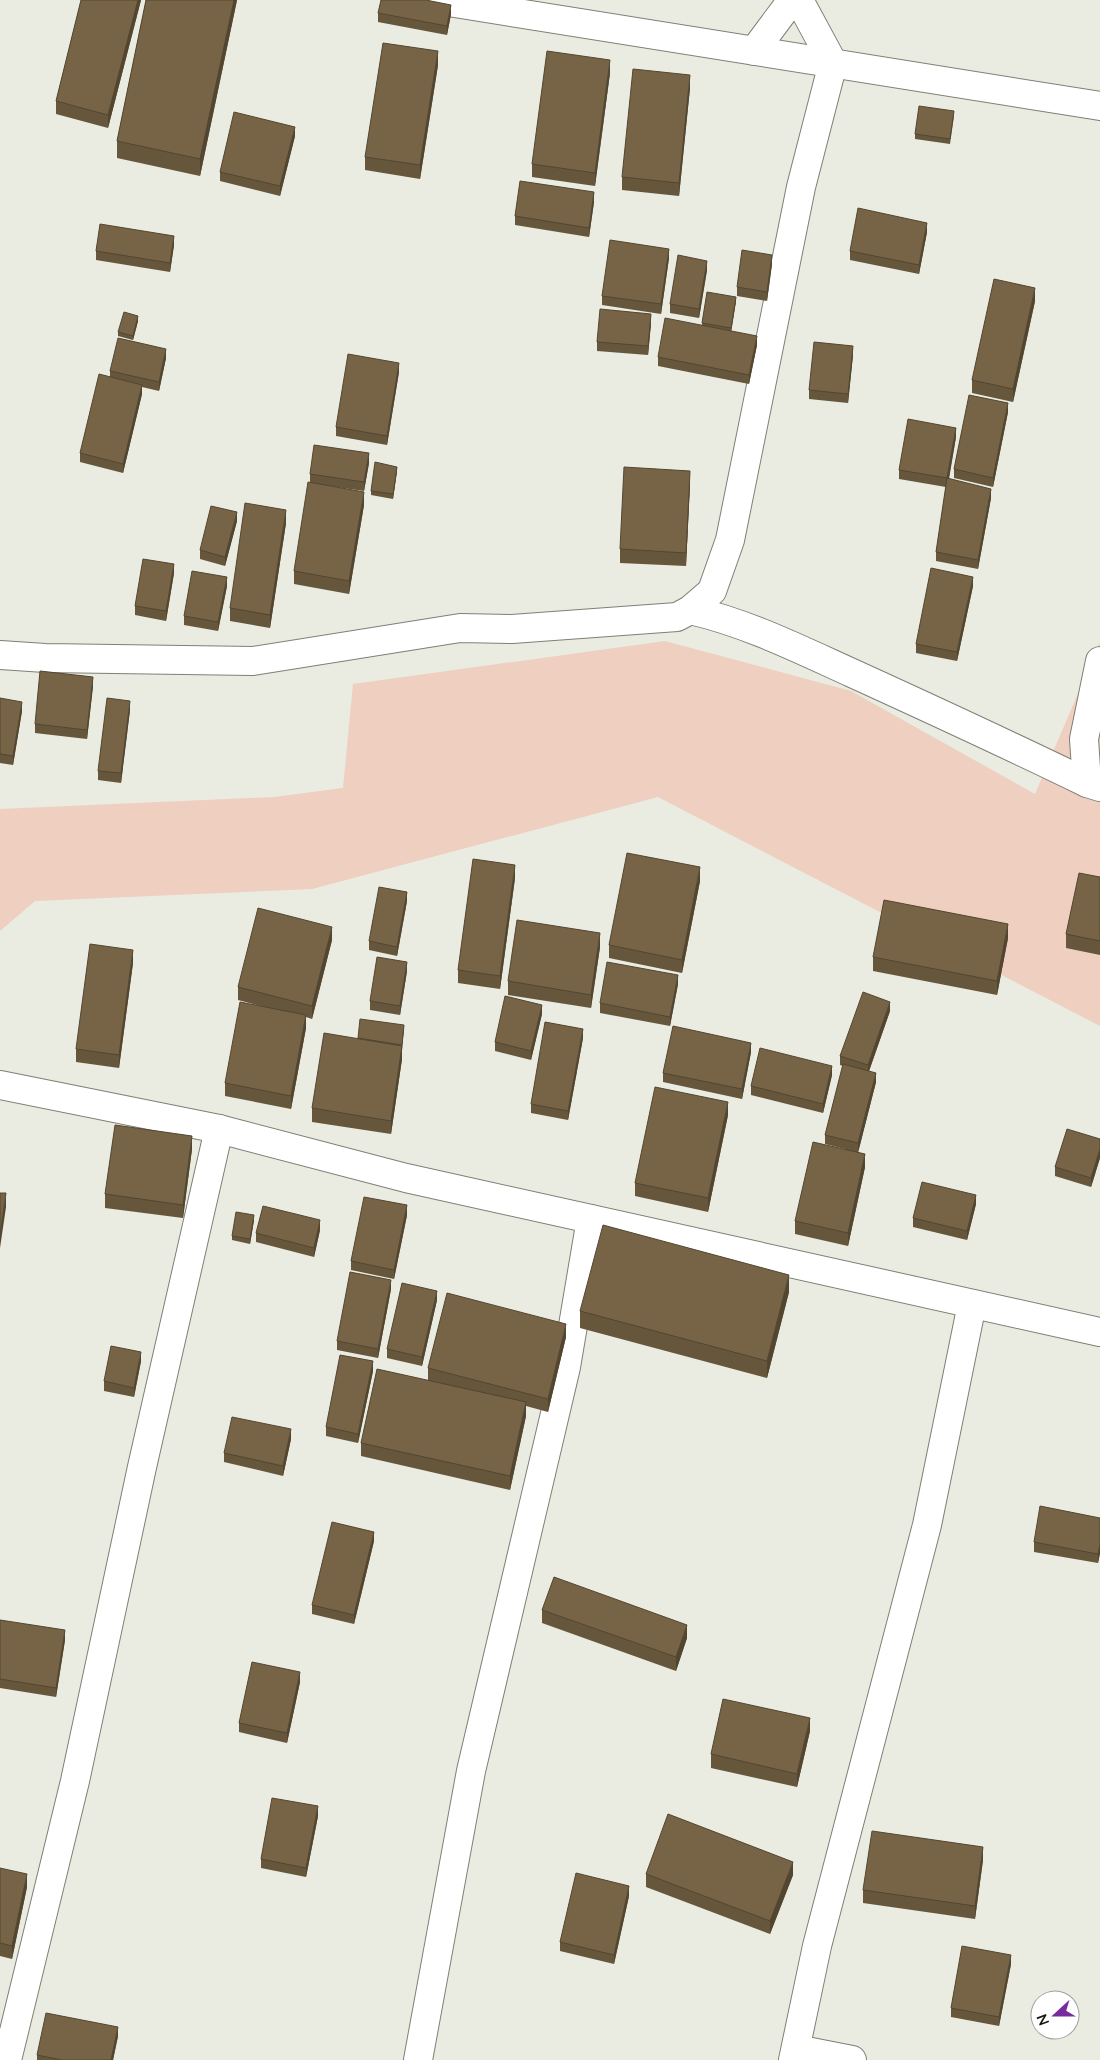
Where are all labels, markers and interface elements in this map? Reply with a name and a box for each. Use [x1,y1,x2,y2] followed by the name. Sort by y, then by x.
[1030,1990,1080,2040] north arrow
[1033,2012,1052,2028] text: N

